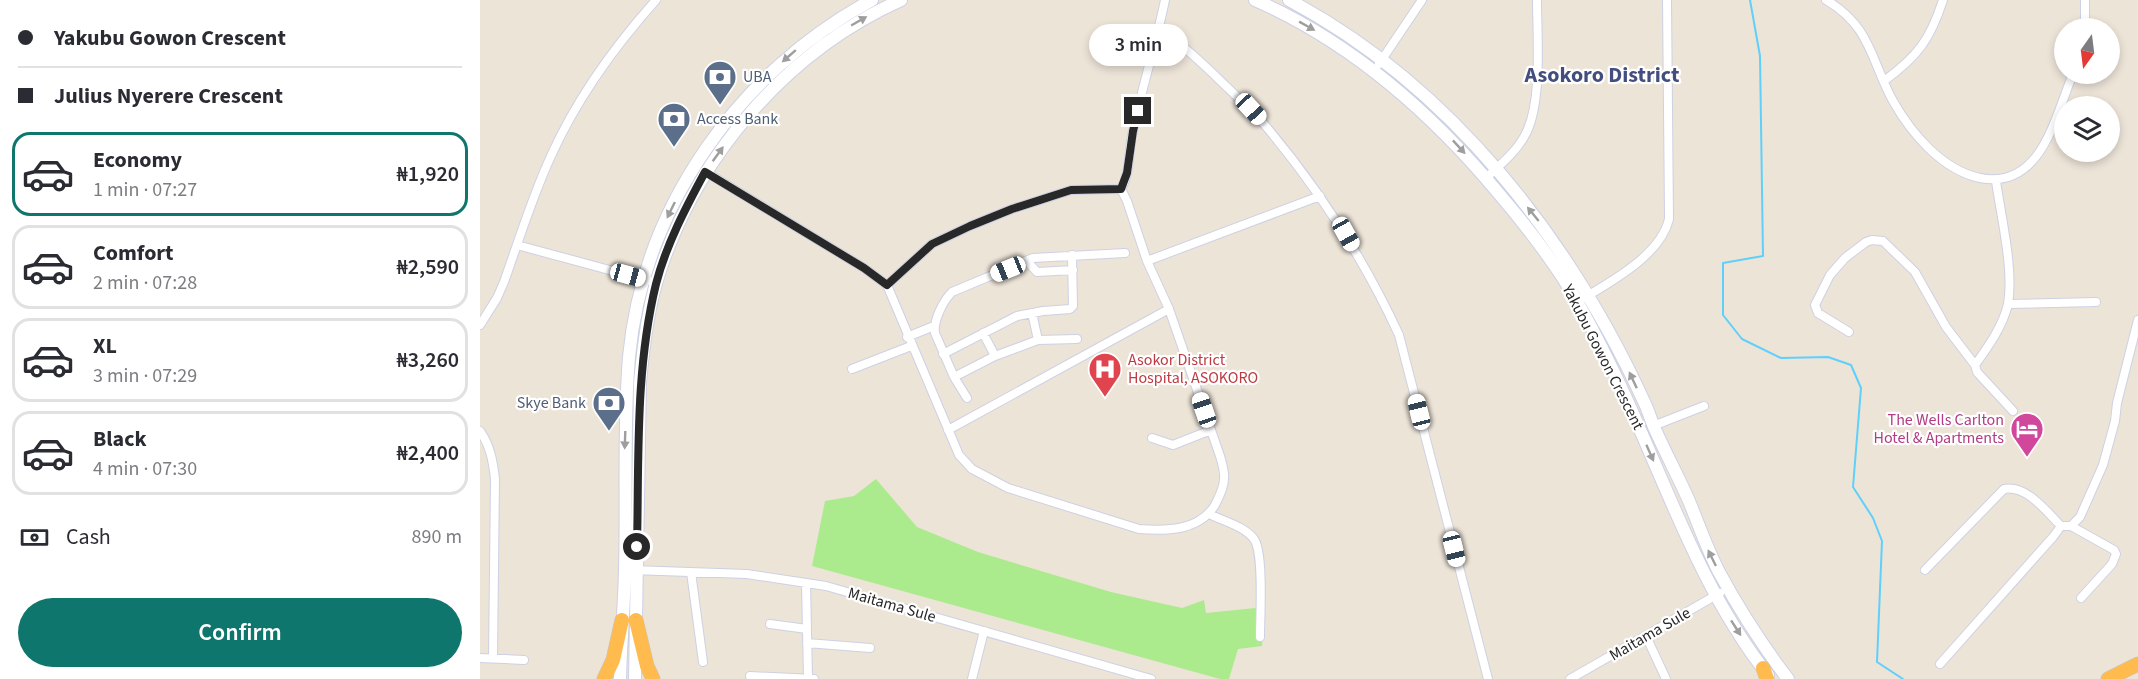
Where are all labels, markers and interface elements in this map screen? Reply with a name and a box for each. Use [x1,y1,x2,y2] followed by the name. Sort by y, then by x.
[851,16,868,26] one-way arrow
[2054,18,2120,84] north arrow
[2054,18,2120,162] map controls
[1299,20,1315,31] one-way arrow
[54,22,286,54] text: Yakubu Gowon Crescent
[1088,24,1188,66] callout: 3 min
[1115,31,1162,59] text: 3 min
[782,49,797,62] one-way arrow
[702,59,738,106] bank icon: UBA
[1524,59,1680,91] district label: Asokoro District
[743,66,772,88] place label: UBA
[54,80,283,112] text: Julius Nyerere Crescent
[1232,90,1270,128] car
[2054,96,2120,162] button: layers
[1124,97,1151,124] route end
[656,101,692,148] bank icon: Access Bank
[697,108,778,130] place label: Access Bank
[1452,139,1465,154] one-way arrow
[93,144,182,176] text: Economy
[712,146,724,162] one-way arrow
[21,147,75,201] icon: car
[397,158,459,190] text: ₦1,920
[93,176,197,204] text: 1 min · 07:27
[667,201,676,218] one-way arrow
[1527,206,1540,221] one-way arrow
[1329,214,1363,254] car
[93,237,174,269] text: Comfort
[21,240,75,294] icon: car
[397,251,459,283] text: ₦2,590
[988,254,1028,284] car
[608,262,648,288] car
[93,269,197,297] text: 2 min · 07:28
[1556,280,1650,434] street label: Yakubu Gowon Crescent
[93,330,117,362] text: XL
[21,333,75,387] icon: car
[397,344,459,376] text: ₦3,260
[1128,349,1258,389] place label: Asokor District Hospital, ASOKORO
[1087,351,1123,398] hospital icon: Asokor District Hospital, ASOKORO
[93,362,197,390] text: 3 min · 07:29
[1629,372,1638,389] one-way arrow
[591,385,627,432] bank icon: Skye Bank
[1190,390,1218,430] car
[517,392,586,414] place label: Skye Bank
[1406,392,1432,432] car
[1874,409,2004,449] place label: The Wells Carlton Hotel & Apartments
[2009,411,2045,458] hotel icon: The Wells Carlton Hotel & Apartments
[93,423,147,455] text: Black
[21,426,75,480] icon: car
[621,430,630,449] one-way arrow
[397,437,459,469] text: ₦2,400
[1646,444,1655,462] one-way arrow
[93,455,197,483] text: 4 min · 07:30
[18,521,51,554] icon: cash
[66,521,111,553] text: Cash
[412,523,462,551] text: 890 m
[1441,529,1467,569] car
[623,533,650,560] route start
[1708,550,1717,567] one-way arrow
[845,582,939,628] street label: Maitama Sule
[18,598,462,667] button: Confirm
[1605,602,1695,666] street label: Maitama Sule
[1730,620,1741,636] one-way arrow

